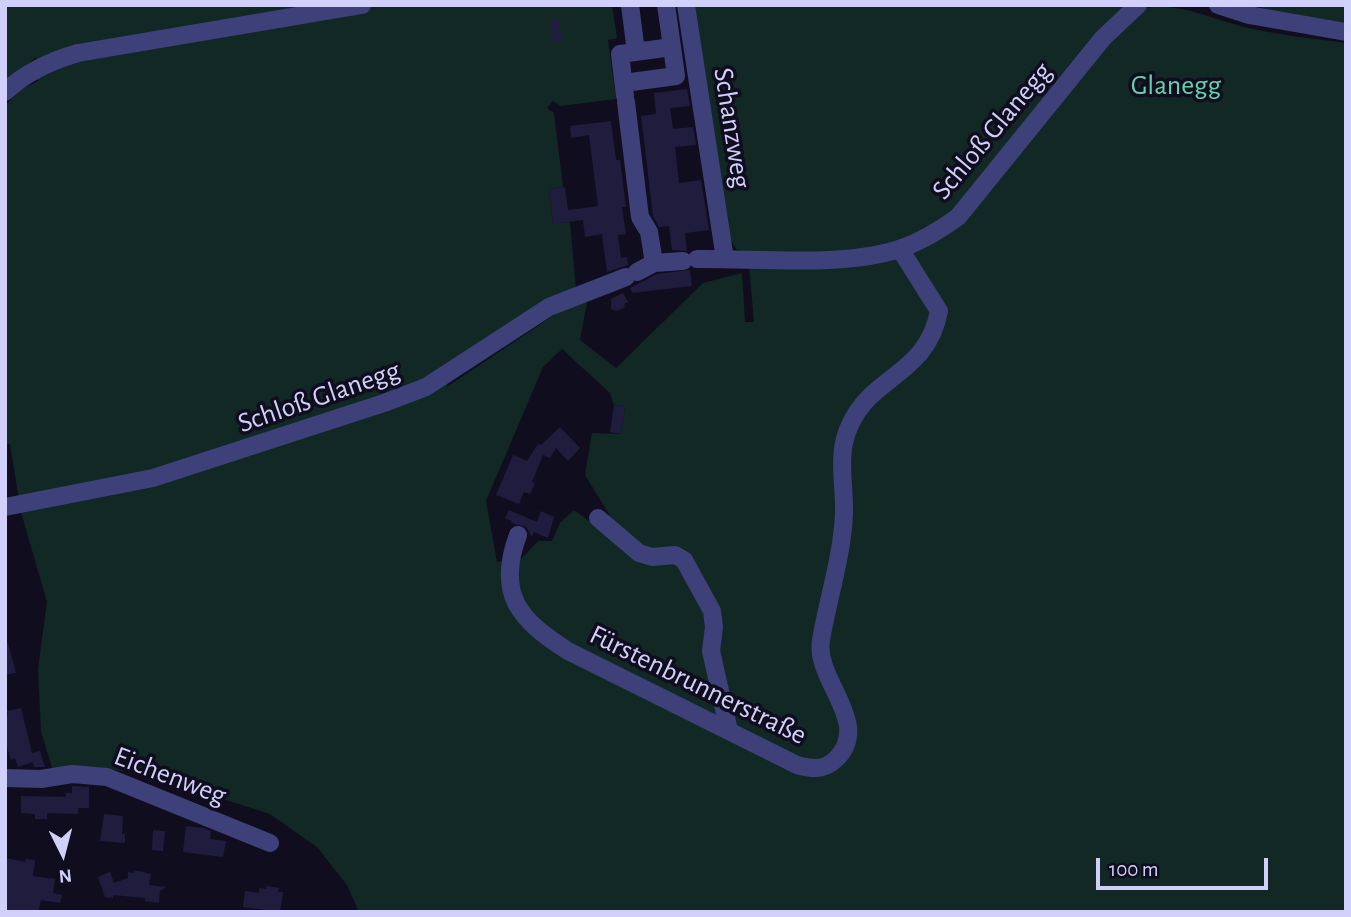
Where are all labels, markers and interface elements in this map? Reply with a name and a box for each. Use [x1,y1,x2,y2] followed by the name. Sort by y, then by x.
[925,55,1059,207] street label: Schloß Glanegg
[706,65,758,191] street label: Schanzweg
[1131,69,1221,103] park label: Glanegg
[234,354,404,440] street label: Schloß Glanegg
[584,618,812,752] street label: Fürstenbrunnerstraße
[109,739,231,813] street label: Eichenweg
[28,819,98,889] north arrow
[1099,844,1270,888] scale bar
[1109,859,1159,880] text: 100 m
[58,865,73,886] text: N

